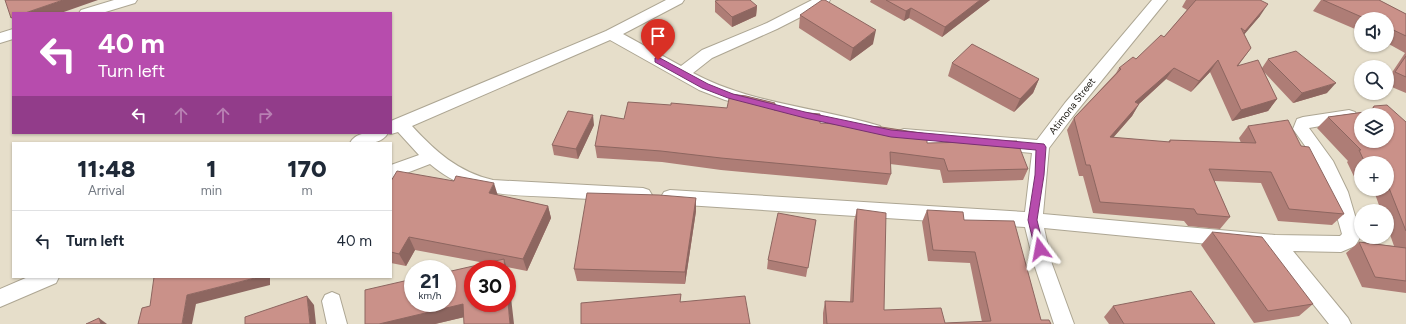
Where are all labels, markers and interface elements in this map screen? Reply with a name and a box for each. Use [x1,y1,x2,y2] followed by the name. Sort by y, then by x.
[1354,12,1394,244] map controls
[1354,12,1394,52] button: sound
[641,19,675,60] pin
[647,25,669,47] icon: arrive
[98,26,165,60] text: 40 m
[32,28,84,80] icon: left
[98,60,165,82] text: Turn left
[1354,60,1394,100] button: search
[1046,75,1098,137] street label: Atimona Street
[128,104,150,126] icon: left
[170,104,192,126] icon: ahead
[212,104,234,126] icon: ahead
[254,104,276,126] icon: right
[1354,108,1394,148] button: layers
[77,154,135,183] text: 11:48
[206,154,217,183] text: 1
[287,154,327,183] text: 170
[1354,156,1394,196] button: +
[88,183,125,198] text: Arrival
[201,183,222,198] text: min
[302,183,313,198] text: m
[1354,204,1394,244] button: −
[1019,228,1061,270] position arrow
[32,230,54,252] icon: left
[66,232,124,250] text: Turn left
[337,232,372,250] text: 40 m
[464,260,516,312] speed limit sign: 30
[420,269,440,293] text: 21
[419,289,441,302] text: km/h

